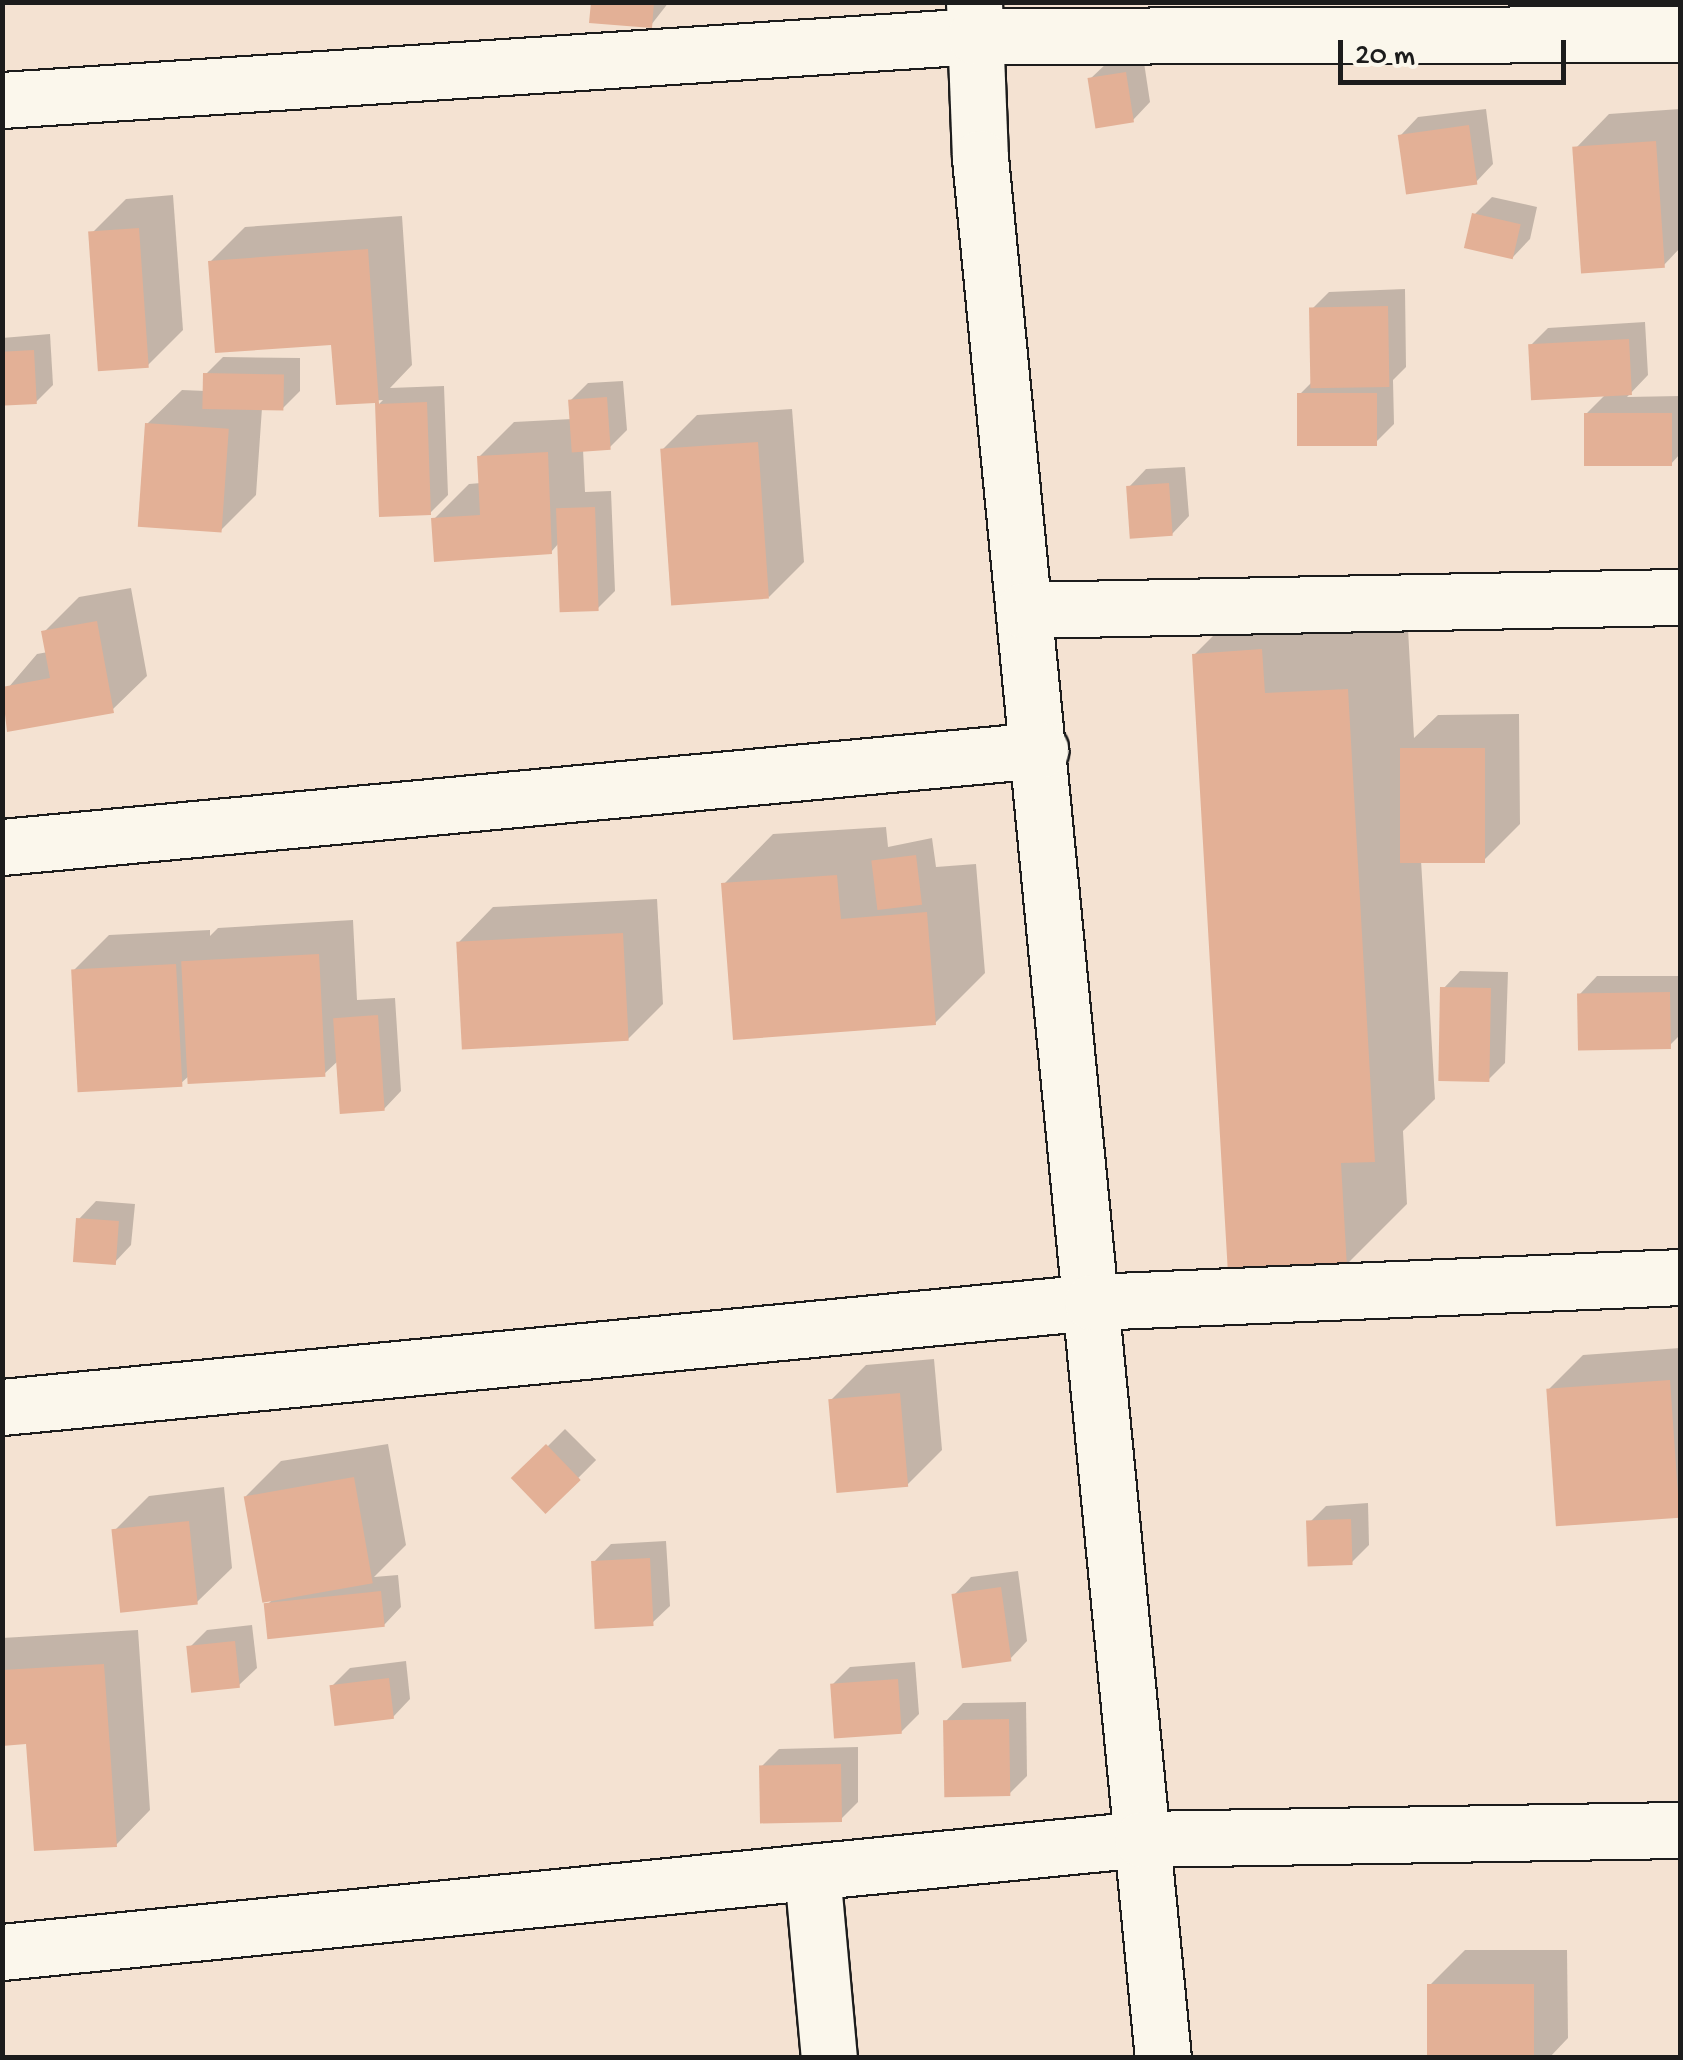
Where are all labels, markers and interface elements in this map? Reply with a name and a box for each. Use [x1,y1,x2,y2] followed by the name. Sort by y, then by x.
[1343,20,1570,82] scale bar
[1355,40,1415,75] text: 20 m

